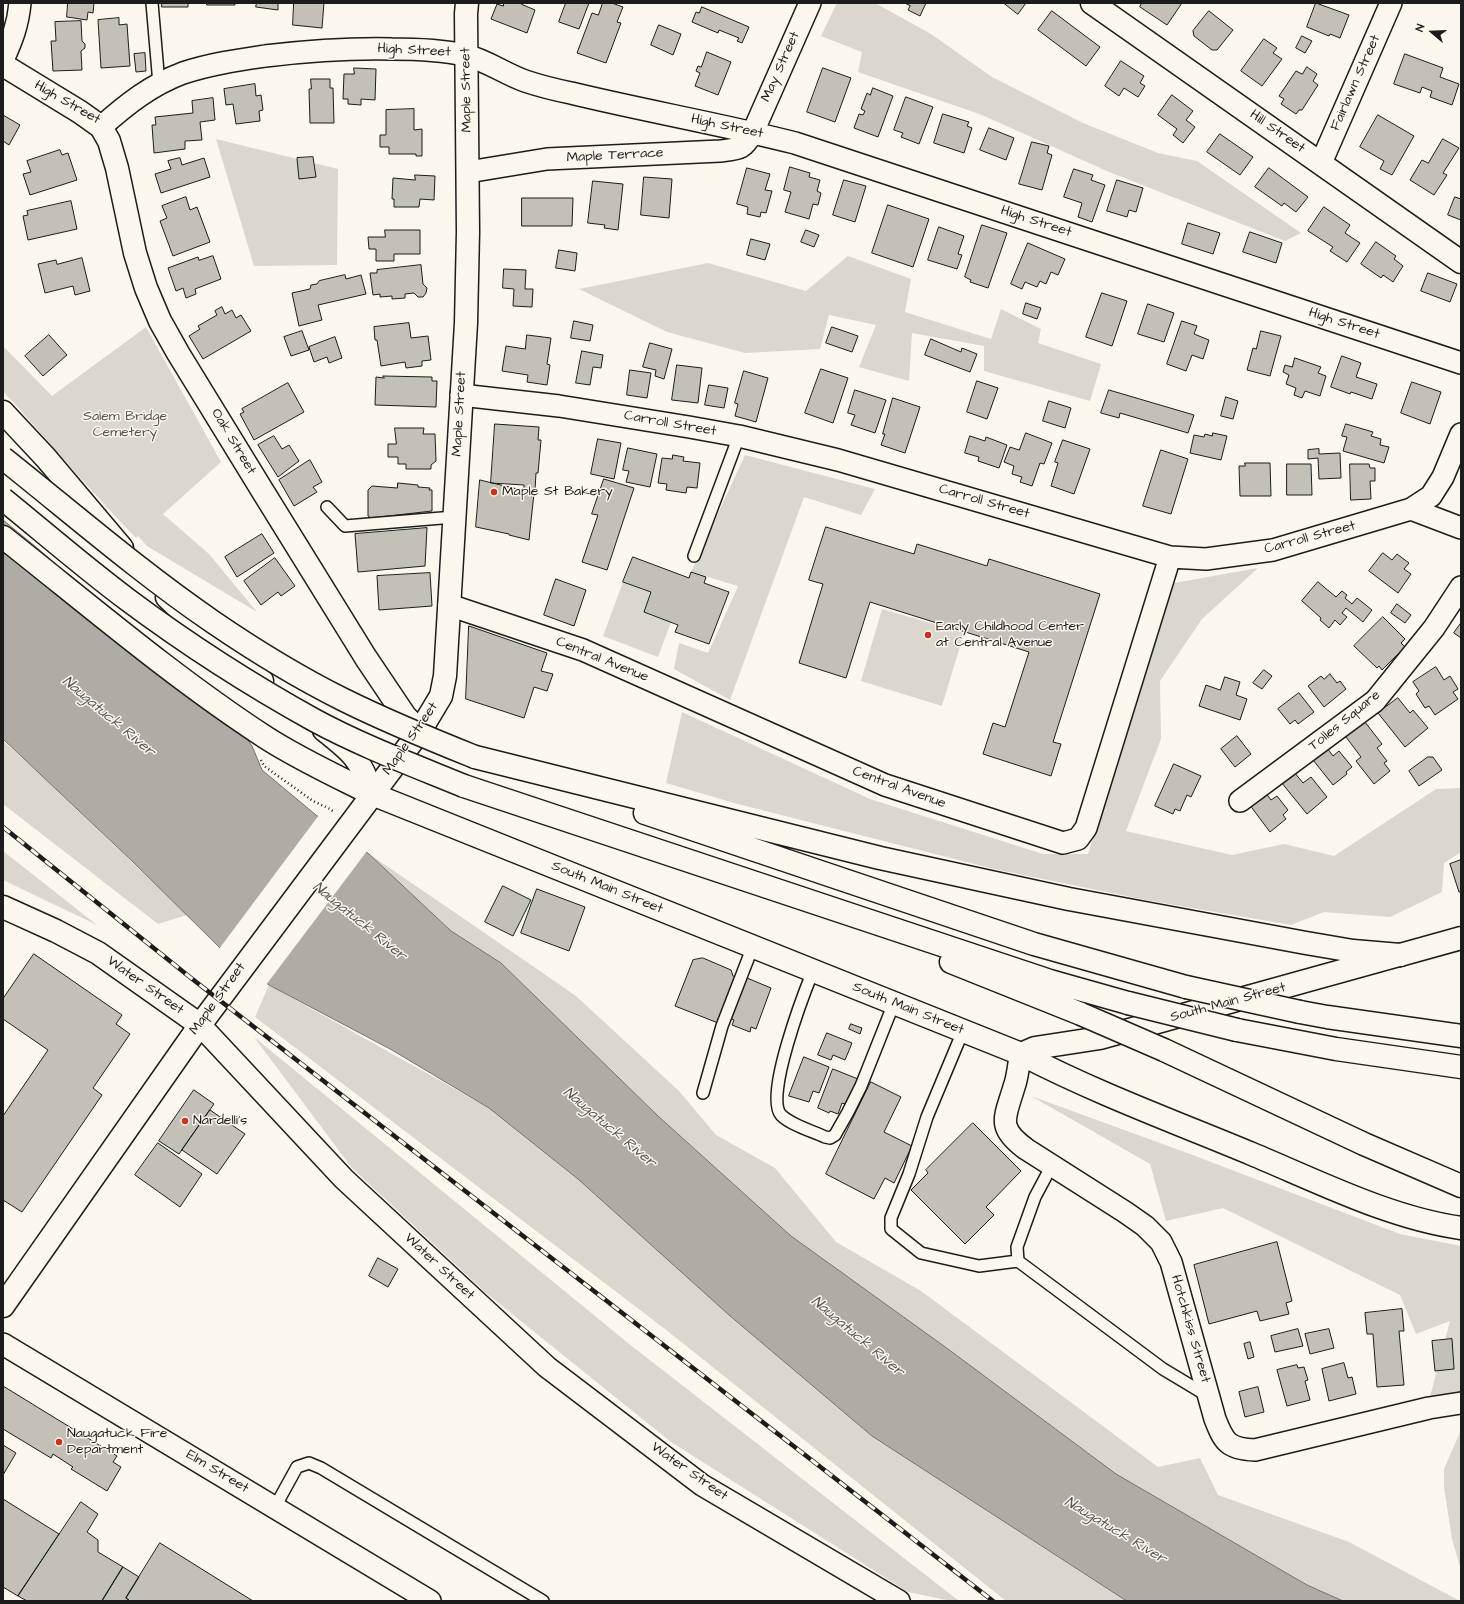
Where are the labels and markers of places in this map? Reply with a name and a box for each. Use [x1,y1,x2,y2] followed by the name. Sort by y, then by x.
[502,484,613,500] place label: Maple St Bakery
[489,487,499,497] marker: Maple St Bakery
[936,619,1084,652] place label: Early Childhood Center at Central Avenue
[923,630,933,640] marker: Early Childhood Center at Central Avenue
[193,1113,247,1129] place label: Nardelli's
[180,1116,190,1126] marker: Nardelli's
[67,1426,167,1458] place label: Naugatuck Fire Department
[54,1437,64,1447] marker: Naugatuck Fire Department

